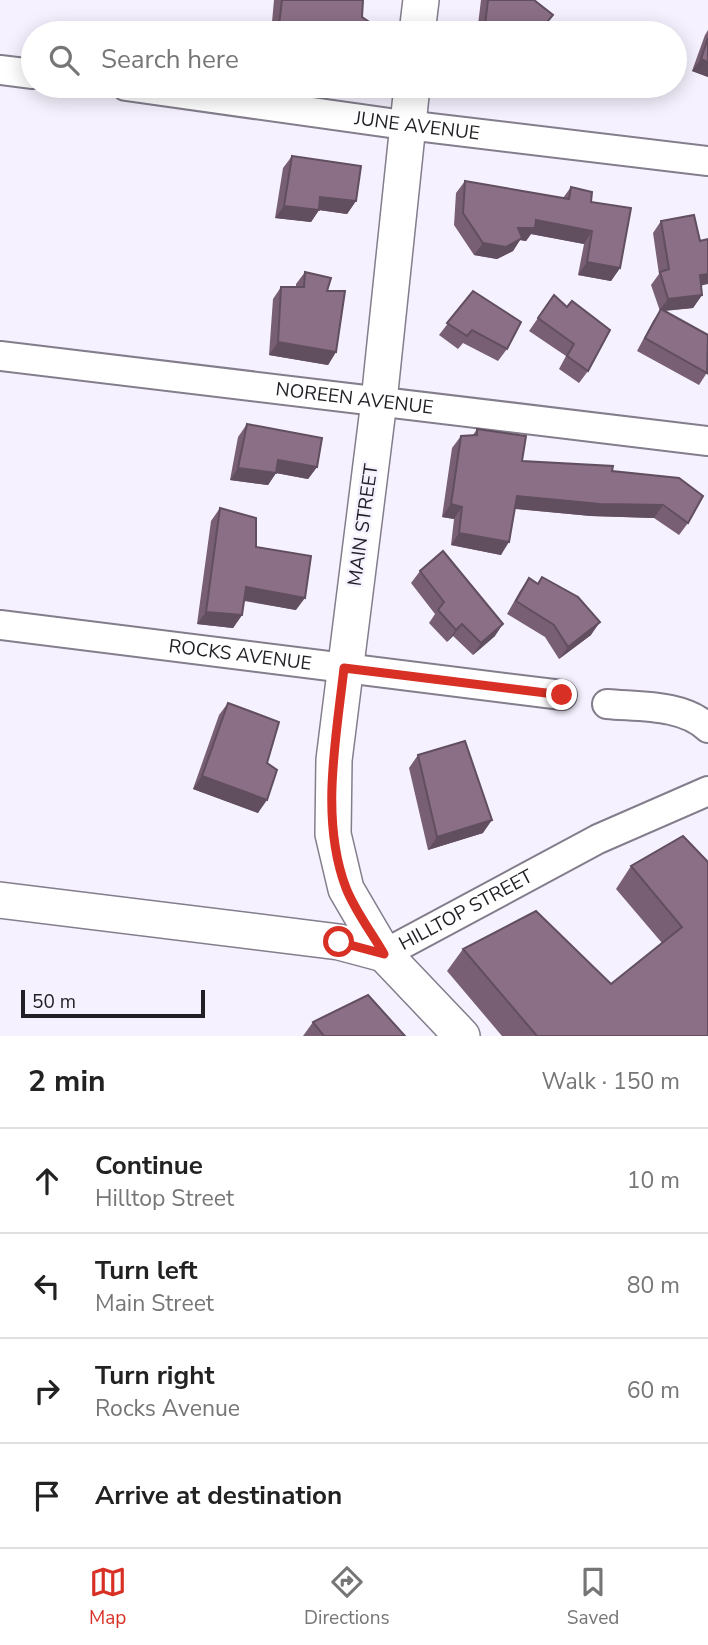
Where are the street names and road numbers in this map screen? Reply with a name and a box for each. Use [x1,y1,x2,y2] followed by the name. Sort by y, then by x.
[352,105,481,147] street label: JUNE AVENUE
[274,376,435,421] street label: NOREEN AVENUE
[342,462,384,588] street label: MAIN STREET
[167,633,313,677] street label: ROCKS AVENUE
[394,863,538,957] street label: HILLTOP STREET

